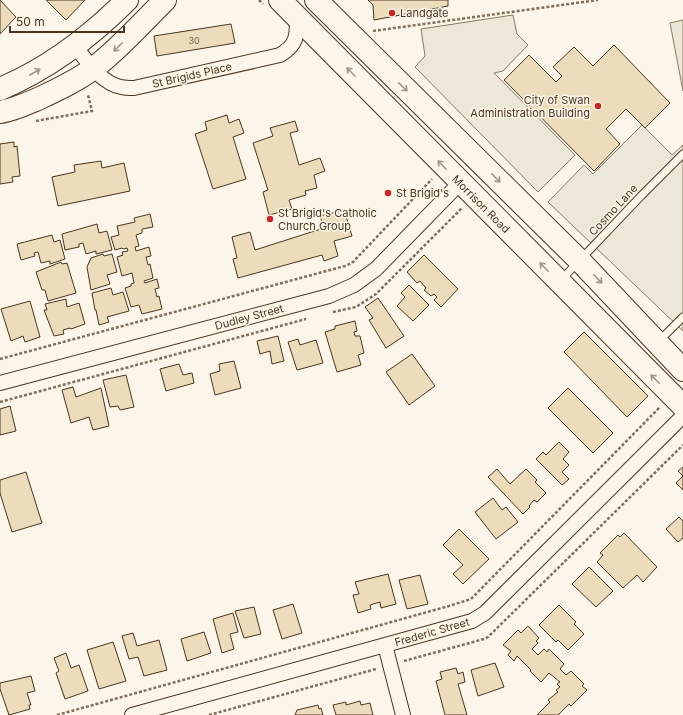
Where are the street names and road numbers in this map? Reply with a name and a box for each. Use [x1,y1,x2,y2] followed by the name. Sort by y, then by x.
[151,59,233,91] street label: St Brigids Place
[449,172,513,236] street label: Morrison Road
[586,181,640,239] street label: Cosmo Lane
[213,301,285,333] street label: Dudley Street
[393,615,471,649] street label: Frederic Street

